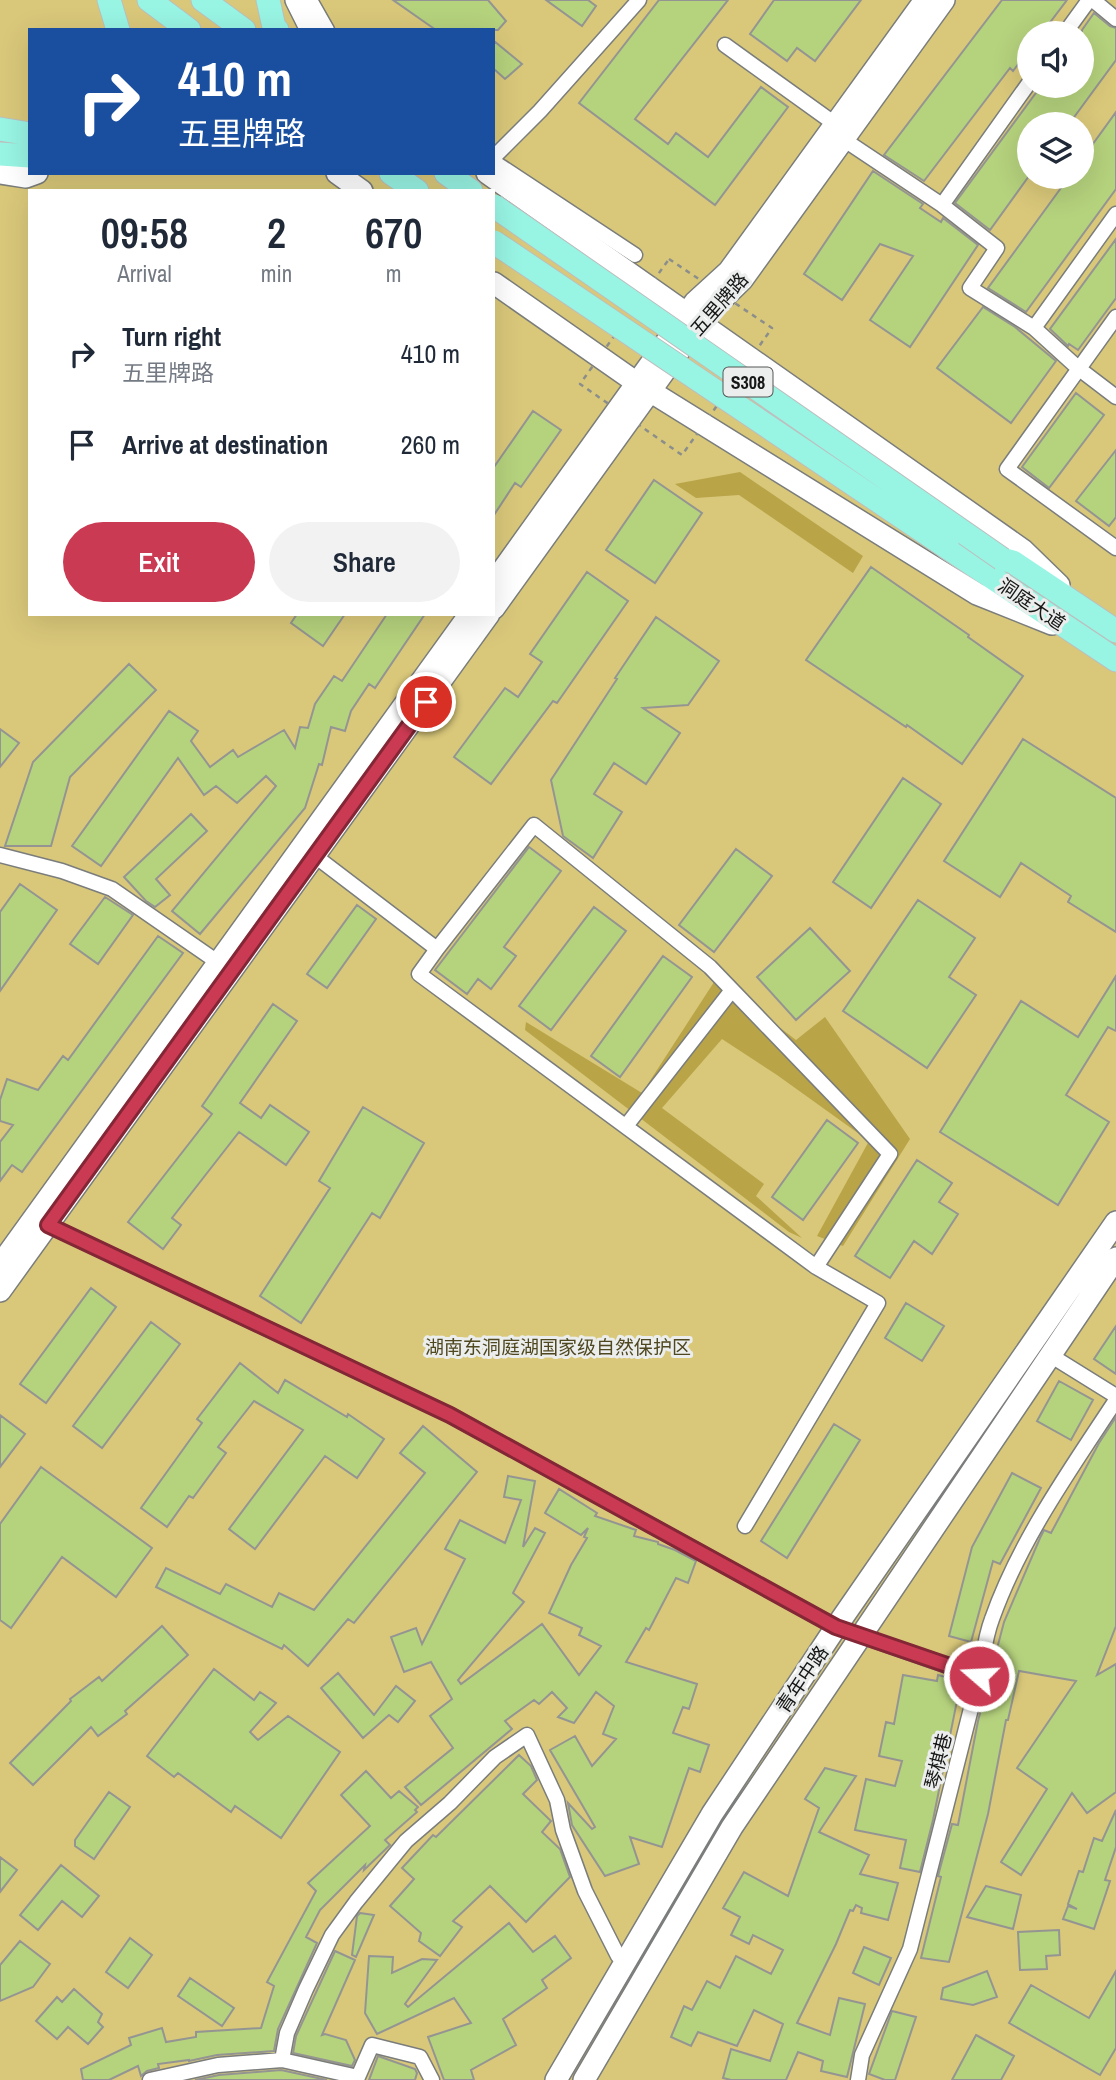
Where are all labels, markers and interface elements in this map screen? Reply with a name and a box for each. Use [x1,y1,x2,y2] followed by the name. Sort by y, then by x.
[1017,21,1094,189] map controls
[1017,21,1094,98] button: sound
[178,45,292,111] text: 410 m
[63,56,154,147] icon: right
[178,112,306,155] text: 五里牌路
[1017,112,1094,189] button: layers
[101,205,188,261] text: 09:58
[267,205,286,261] text: 2
[365,205,422,261] text: 670
[117,258,172,289] text: Arrival
[261,258,292,289] text: min
[386,258,401,289] text: m
[684,267,754,341] street label: 五里牌路
[122,319,221,354] text: Turn right
[63,335,101,373] icon: right
[401,336,460,371] text: 410 m
[122,357,214,388] text: 五里牌路
[724,368,772,396] road number: S308
[63,426,101,464] icon: arrive
[122,427,328,462] text: Arrive at destination
[401,427,460,462] text: 260 m
[63,522,255,602] button: Exit
[269,522,460,602] button: Share
[993,572,1071,636] street label: 洞庭大道
[396,672,456,732] pin
[407,683,445,721] icon: arrive
[425,1334,691,1360] park label: 湖南东洞庭湖国家级自然保护区
[942,1639,1016,1713] position arrow
[770,1640,834,1718] street label: 青年中路
[918,1730,958,1792] street label: 琴棋巷

